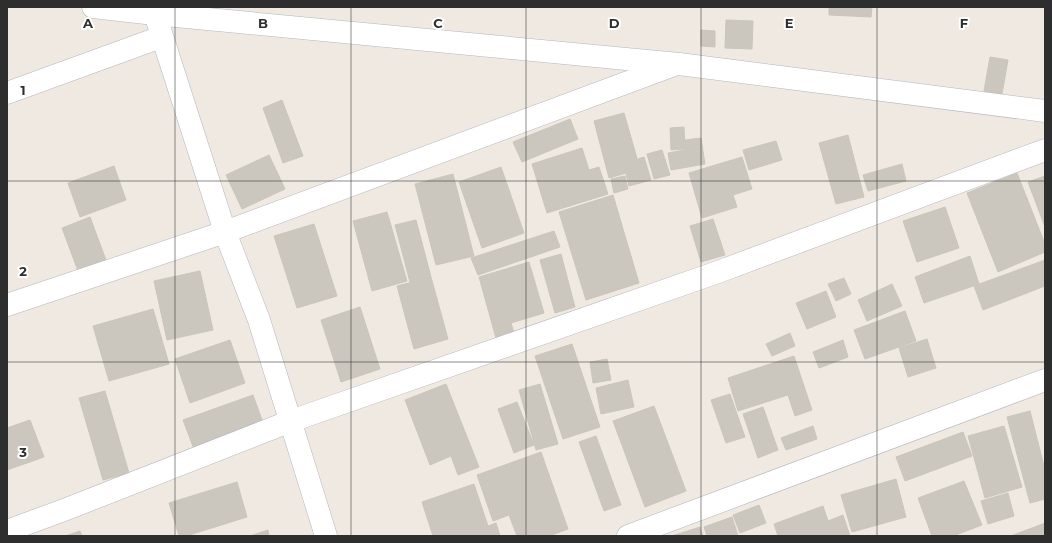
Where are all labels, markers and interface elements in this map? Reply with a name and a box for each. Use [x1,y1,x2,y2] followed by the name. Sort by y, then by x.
[82,15,94,31] text: A
[258,15,268,31] text: B
[433,15,443,31] text: C
[609,15,620,31] text: D
[785,15,794,31] text: E
[960,15,968,31] text: F
[20,82,26,98] text: 1
[19,263,27,279] text: 2
[18,444,27,460] text: 3

